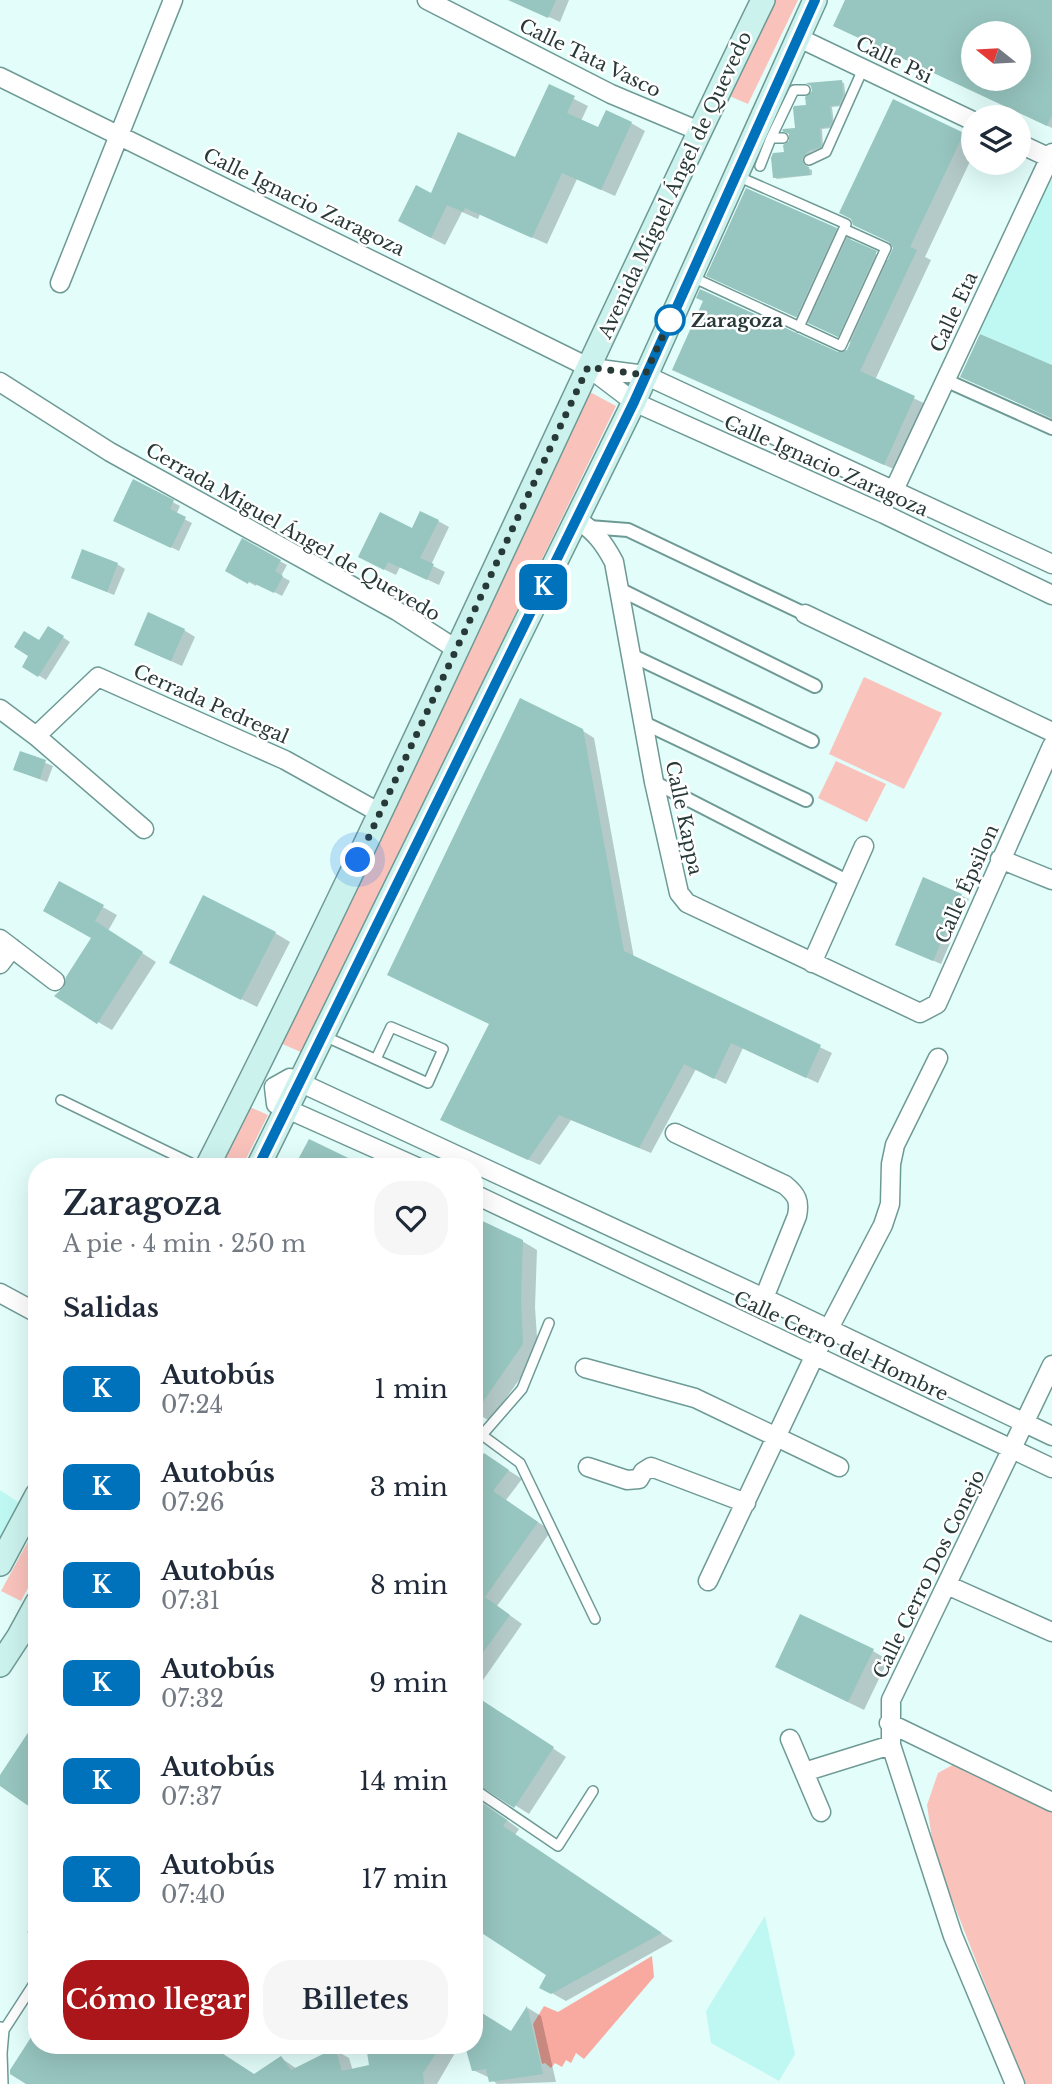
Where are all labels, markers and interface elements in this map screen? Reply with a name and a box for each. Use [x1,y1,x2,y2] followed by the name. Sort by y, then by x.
[515,14,665,102] street label: Calle Tata Vasco
[961,21,1031,91] north arrow
[961,21,1031,175] map controls
[593,28,756,343] street label: Avenida Miguel Ángel de Quevedo
[852,32,937,89] street label: Calle Psi
[961,105,1031,175] button: layers
[200,143,409,261] street label: Calle Ignacio Zaragoza
[925,268,983,356] street label: Calle Eta
[655,305,685,335] marker: Zaragoza
[691,309,783,332] place label: Zaragoza
[720,411,932,522] street label: Calle Ignacio Zaragoza
[142,438,444,626] street label: Cerrada Miguel Ángel de Quevedo
[520,564,566,610] line badge: K
[533,572,553,601] text: K
[130,659,292,749] street label: Cerrada Pedregal
[661,759,707,878] street label: Calle Kappa
[930,821,1004,947] street label: Calle Épsilon
[340,842,375,877] your location
[374,1181,448,1255] button: heart
[63,1183,221,1224] text: Zaragoza
[63,1230,306,1258] text: A pie · 4 min · 250 m
[730,1286,952,1406] street label: Calle Cerro del Hombre
[63,1292,159,1324] text: Salidas
[161,1359,275,1391] text: Autobús
[374,1373,448,1405] text: 1 min
[92,1374,111,1403] text: K
[161,1391,223,1419] text: 07:24
[161,1457,275,1489] text: Autobús
[868,1466,990,1682] street label: Calle Cerro Dos Conejo
[370,1471,448,1503] text: 3 min
[92,1472,111,1501] text: K
[161,1489,224,1517] text: 07:26
[161,1555,275,1587] text: Autobús
[370,1569,448,1601] text: 8 min
[92,1570,111,1599] text: K
[161,1587,220,1615] text: 07:31
[161,1653,275,1685] text: Autobús
[369,1667,448,1699] text: 9 min
[92,1668,111,1697] text: K
[161,1685,224,1713] text: 07:32
[161,1751,275,1783] text: Autobús
[359,1765,448,1797] text: 14 min
[92,1766,111,1795] text: K
[161,1783,221,1811] text: 07:37
[161,1849,275,1881] text: Autobús
[361,1863,448,1895] text: 17 min
[92,1864,111,1893] text: K
[161,1881,225,1909] text: 07:40
[63,1960,249,2040] button: Cómo llegar
[263,1960,448,2040] button: Billetes

